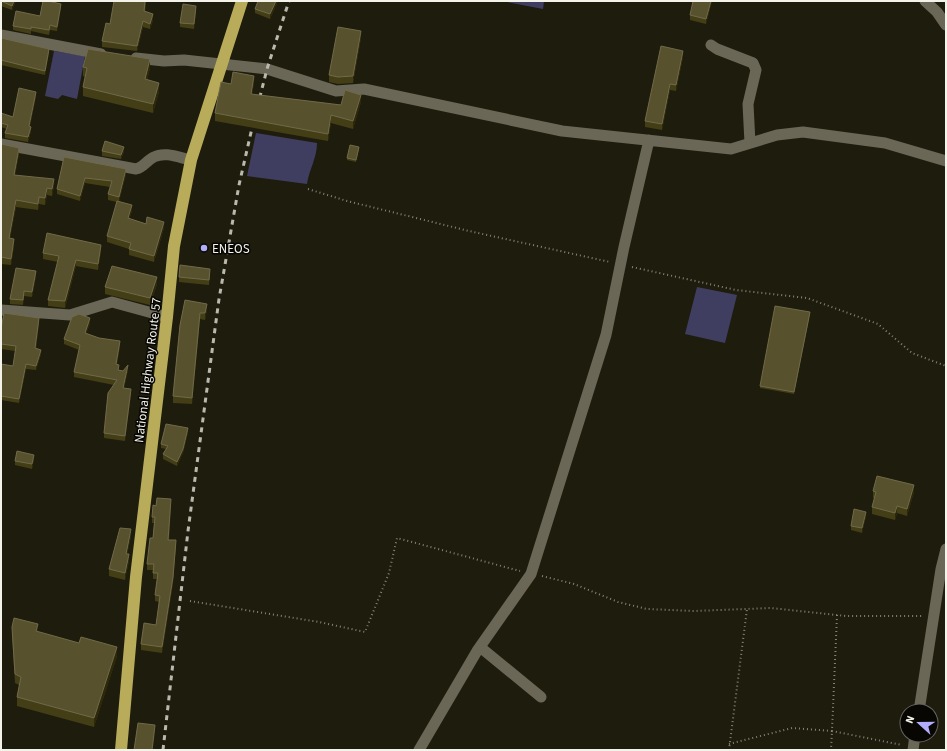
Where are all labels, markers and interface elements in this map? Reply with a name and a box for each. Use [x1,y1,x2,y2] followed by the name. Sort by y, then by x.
[212,240,250,258] place label: ENEOS
[199,243,209,253] marker: ENEOS
[130,296,166,444] street label: National Highway Route 57
[899,703,939,743] north arrow
[902,713,918,726] text: N

